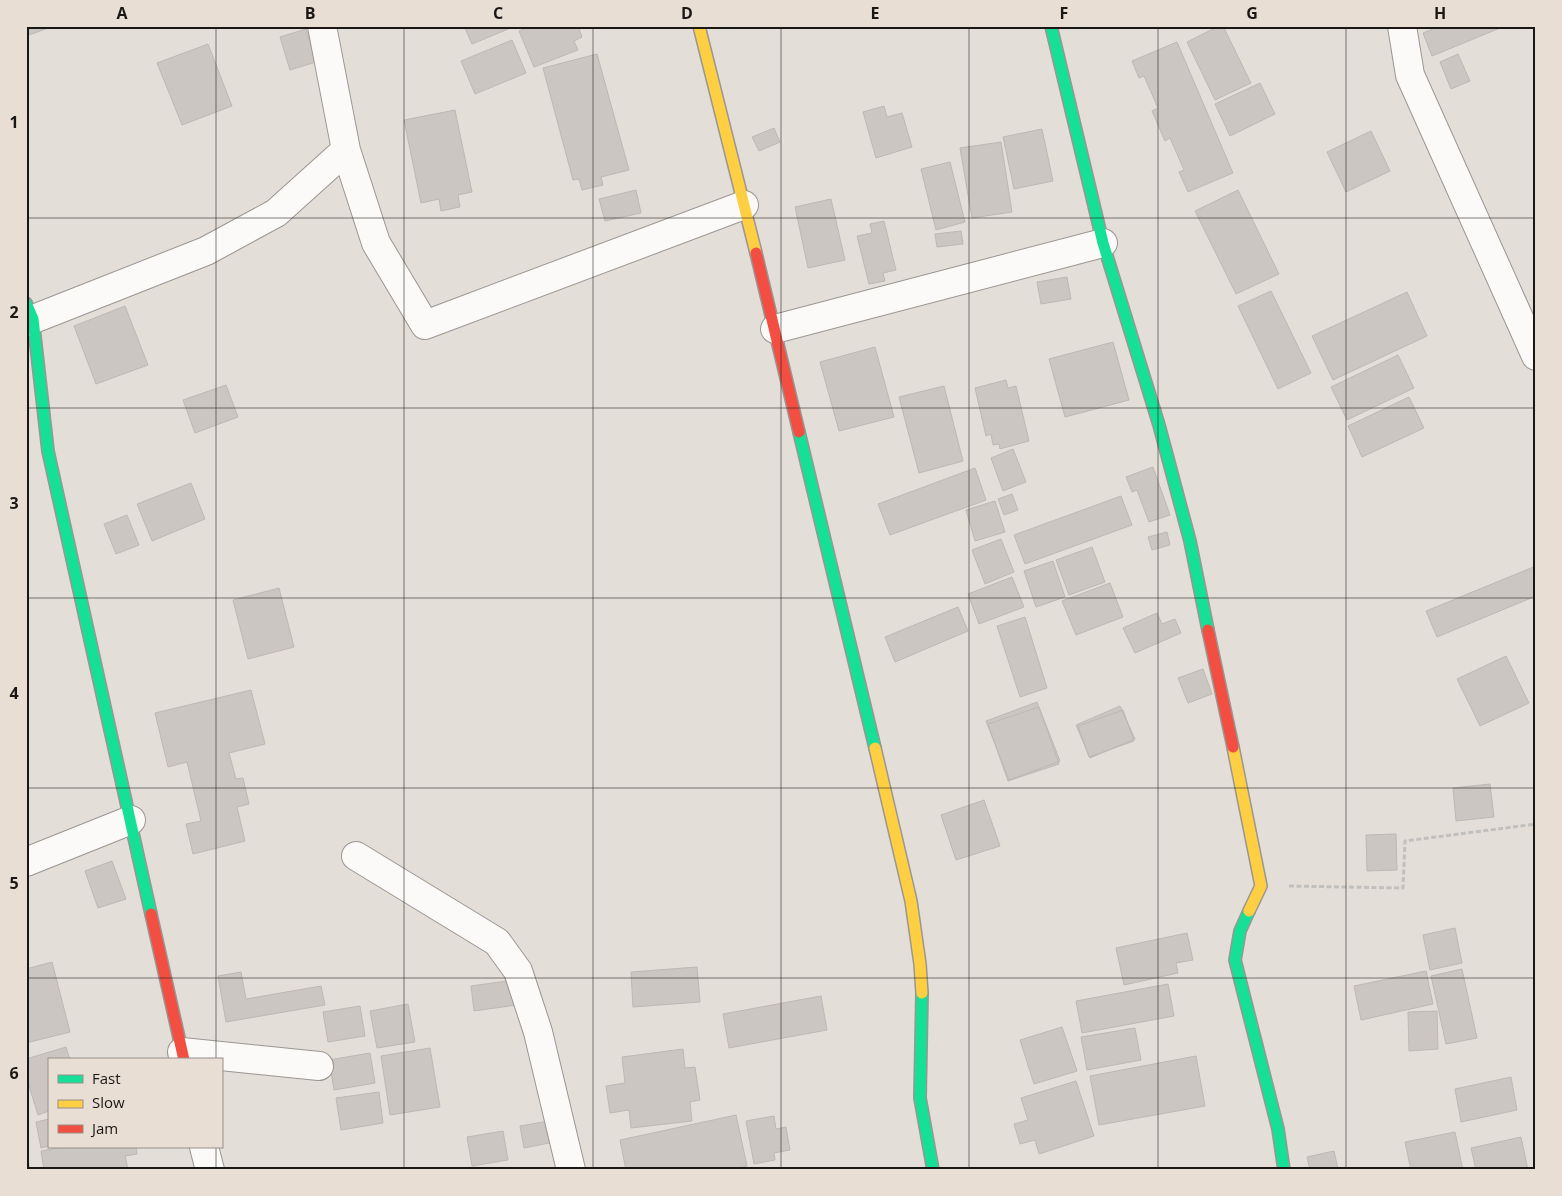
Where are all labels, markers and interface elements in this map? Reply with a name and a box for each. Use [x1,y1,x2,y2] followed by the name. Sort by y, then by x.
[116,2,128,24] text: A
[305,2,315,24] text: B
[493,2,503,24] text: C
[681,2,693,24] text: D
[871,2,880,24] text: E
[1060,2,1068,24] text: F
[1246,2,1258,24] text: G
[1434,2,1446,24] text: H
[9,111,19,133] text: 1
[9,301,19,323] text: 2
[9,492,19,514] text: 3
[9,682,19,704] text: 4
[9,872,19,894] text: 5
[48,1058,222,1148] legend
[9,1062,19,1084] text: 6
[92,1068,121,1088] text: Fast
[92,1092,125,1112] text: Slow
[90,1118,118,1138] text: Jam

